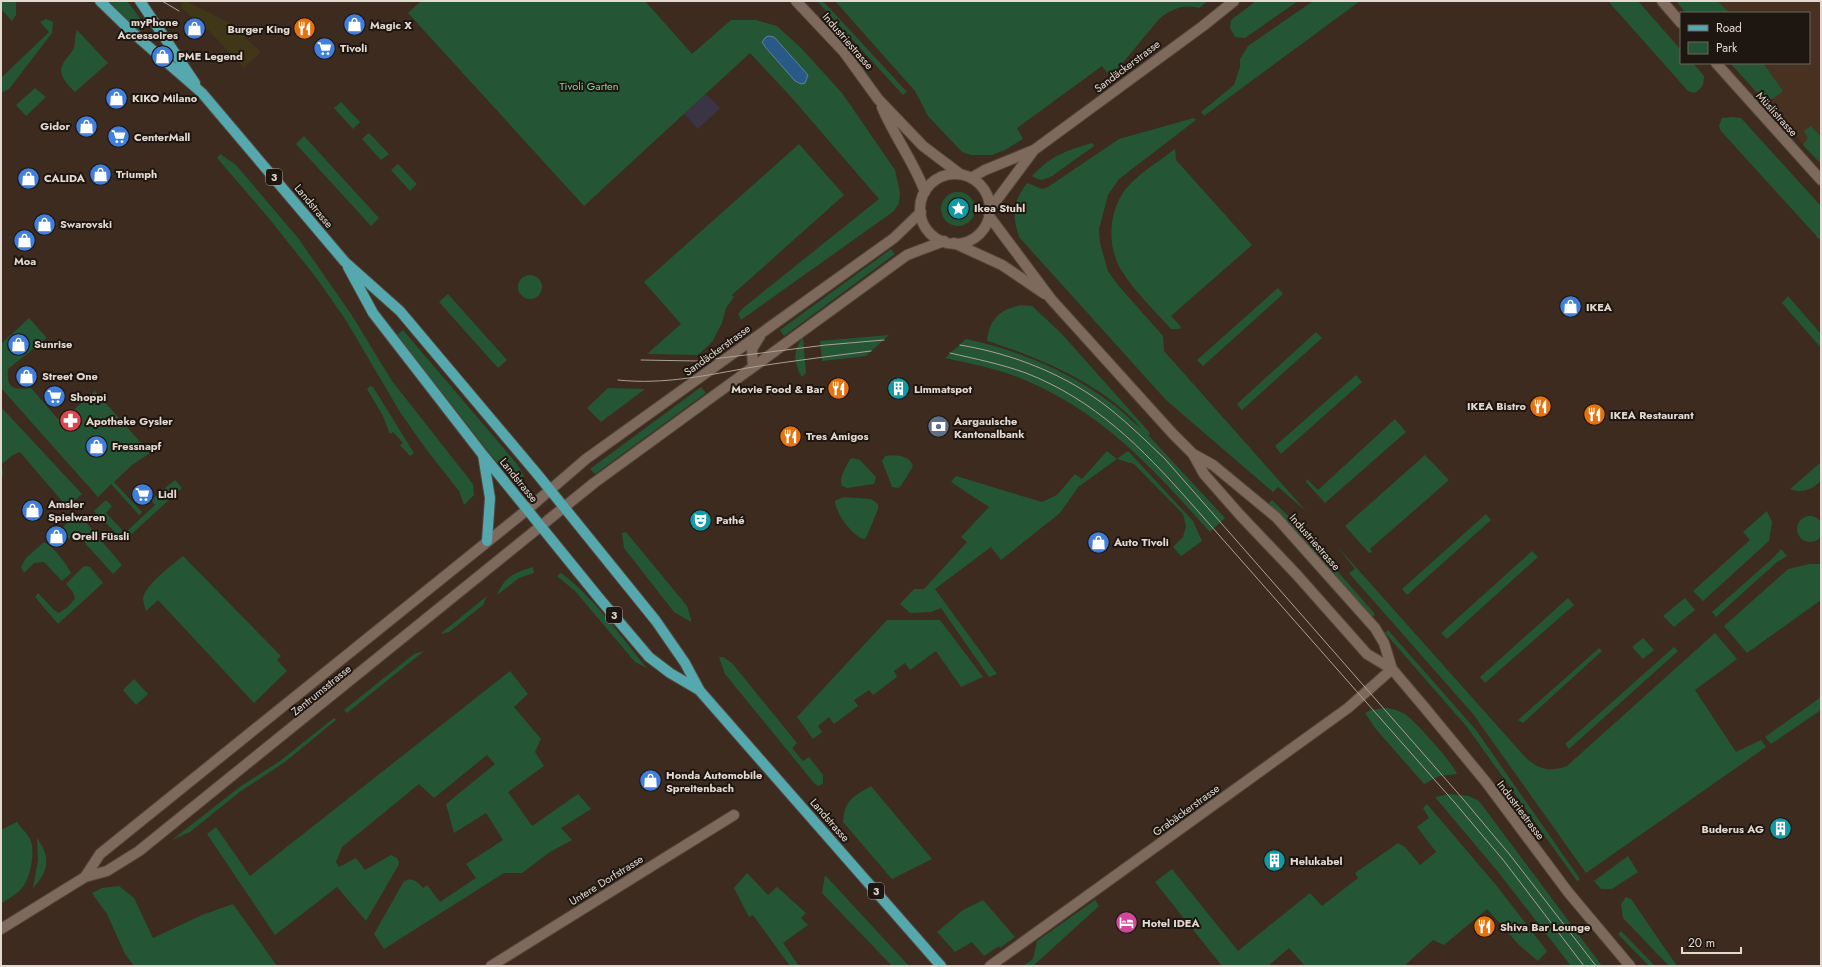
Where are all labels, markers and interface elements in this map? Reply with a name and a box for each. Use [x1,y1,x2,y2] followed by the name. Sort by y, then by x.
[819,9,877,73] street label: Industriestrasse
[342,12,368,38] shop icon: Magic X
[1680,12,1810,64] legend
[117,14,178,43] place label: myPhone Accessoires
[181,15,207,41] shop icon: myPhone Accessoires
[292,16,318,42] restaurant icon: Burger King
[370,17,412,33] place label: Magic X
[1716,19,1742,37] text: Road
[227,21,290,37] place label: Burger King
[311,35,337,61] supermarket icon: Tivoli
[1091,36,1164,96] street label: Sandäckerstrasse
[1716,39,1738,57] text: Park
[340,40,367,56] place label: Tivoli
[150,43,176,69] shop icon: PME Legend
[178,48,243,64] place label: PME Legend
[559,78,619,94] park label: Tivoli Garten
[104,85,130,111] shop icon: KIKO Milano
[1753,88,1802,140] street label: Müslistrasse
[132,90,198,106] place label: KIKO Milano
[73,113,99,139] shop icon: Gidor
[40,118,70,134] place label: Gidor
[105,124,131,150] supermarket icon: CenterMall
[134,129,190,145] place label: CenterMall
[87,161,113,187] shop icon: Triumph
[16,165,42,191] shop icon: CALIDA
[116,166,157,182] place label: Triumph
[266,169,282,185] road number: 3
[44,170,86,186] place label: CALIDA
[291,181,337,232] street label: Landstrasse
[945,195,971,221] place icon: Ikea Stuhl
[974,200,1025,216] place label: Ikea Stuhl
[31,211,57,237] shop icon: Swarovski
[60,216,112,232] place label: Swarovski
[12,228,38,254] shop icon: Moa
[14,253,36,269] place label: Moa
[1558,294,1584,320] shop icon: IKEA
[1586,299,1613,315] place label: IKEA
[680,320,754,380] street label: Sandäckerstrasse
[5,331,31,357] shop icon: Sunrise
[34,336,72,352] place label: Sunrise
[14,363,40,389] shop icon: Street One
[42,368,98,384] place label: Street One
[826,376,852,402] restaurant icon: Movie Food & Bar
[886,376,912,402] building icon: Limmatspot
[731,381,824,397] place label: Movie Food & Bar
[914,381,973,397] place label: Limmatspot
[42,384,68,410] supermarket icon: Shoppi
[70,389,106,405] place label: Shoppi
[1528,393,1554,419] restaurant icon: IKEA Bistro
[1467,398,1526,414] place label: IKEA Bistro
[1582,402,1608,428] restaurant icon: IKEA Restaurant
[1610,407,1694,423] place label: IKEA Restaurant
[58,408,84,434] pharmacy icon: Apotheke Gysler
[85,413,173,429] place label: Apotheke Gysler
[953,413,1025,442] place label: Aargauische Kantonalbank
[925,414,951,440] bank icon: Aargauische Kantonalbank
[777,423,803,449] restaurant icon: Tres Amigos
[806,428,869,444] place label: Tres Amigos
[83,433,109,459] shop icon: Fressnapf
[112,438,163,454] place label: Fressnapf
[496,454,542,506] street label: Landstrasse
[129,481,155,507] supermarket icon: Lidl
[158,486,177,502] place label: Lidl
[47,496,105,525] place label: Amsler Spielwaren
[19,497,45,523] shop icon: Amsler Spielwaren
[687,507,713,533] theatre icon: Pathé
[1286,510,1344,574] street label: Industriestrasse
[716,512,745,528] place label: Pathé
[43,523,69,549] shop icon: Orell Füssli
[72,528,129,544] place label: Orell Füssli
[1086,529,1112,555] shop icon: Auto Tivoli
[1113,534,1169,550] place label: Auto Tivoli
[606,607,622,623] road number: 3
[288,661,355,719] street label: Zentrumsstrasse
[666,767,762,796] place label: Honda Automobile Spreitenbach
[638,768,664,794] shop icon: Honda Automobile Spreitenbach
[1493,777,1549,843] street label: Industriestrasse
[1149,780,1223,840] street label: Grabäckerstrasse
[807,795,854,845] street label: Landstrasse
[1767,816,1793,842] building icon: Buderus AG
[1701,821,1764,837] place label: Buderus AG
[1261,848,1287,874] building icon: Helukabel
[566,851,646,909] street label: Untere Dorfstrasse
[1290,853,1343,869] place label: Helukabel
[868,883,884,899] road number: 3
[1113,910,1139,936] hotel icon: Hotel IDEA
[1471,914,1497,940] restaurant icon: Shiva Bar Lounge
[1142,915,1200,931] place label: Hotel IDEA
[1500,919,1590,935] place label: Shiva Bar Lounge
[1682,929,1741,955] scale bar
[1688,934,1715,952] text: 20 m

